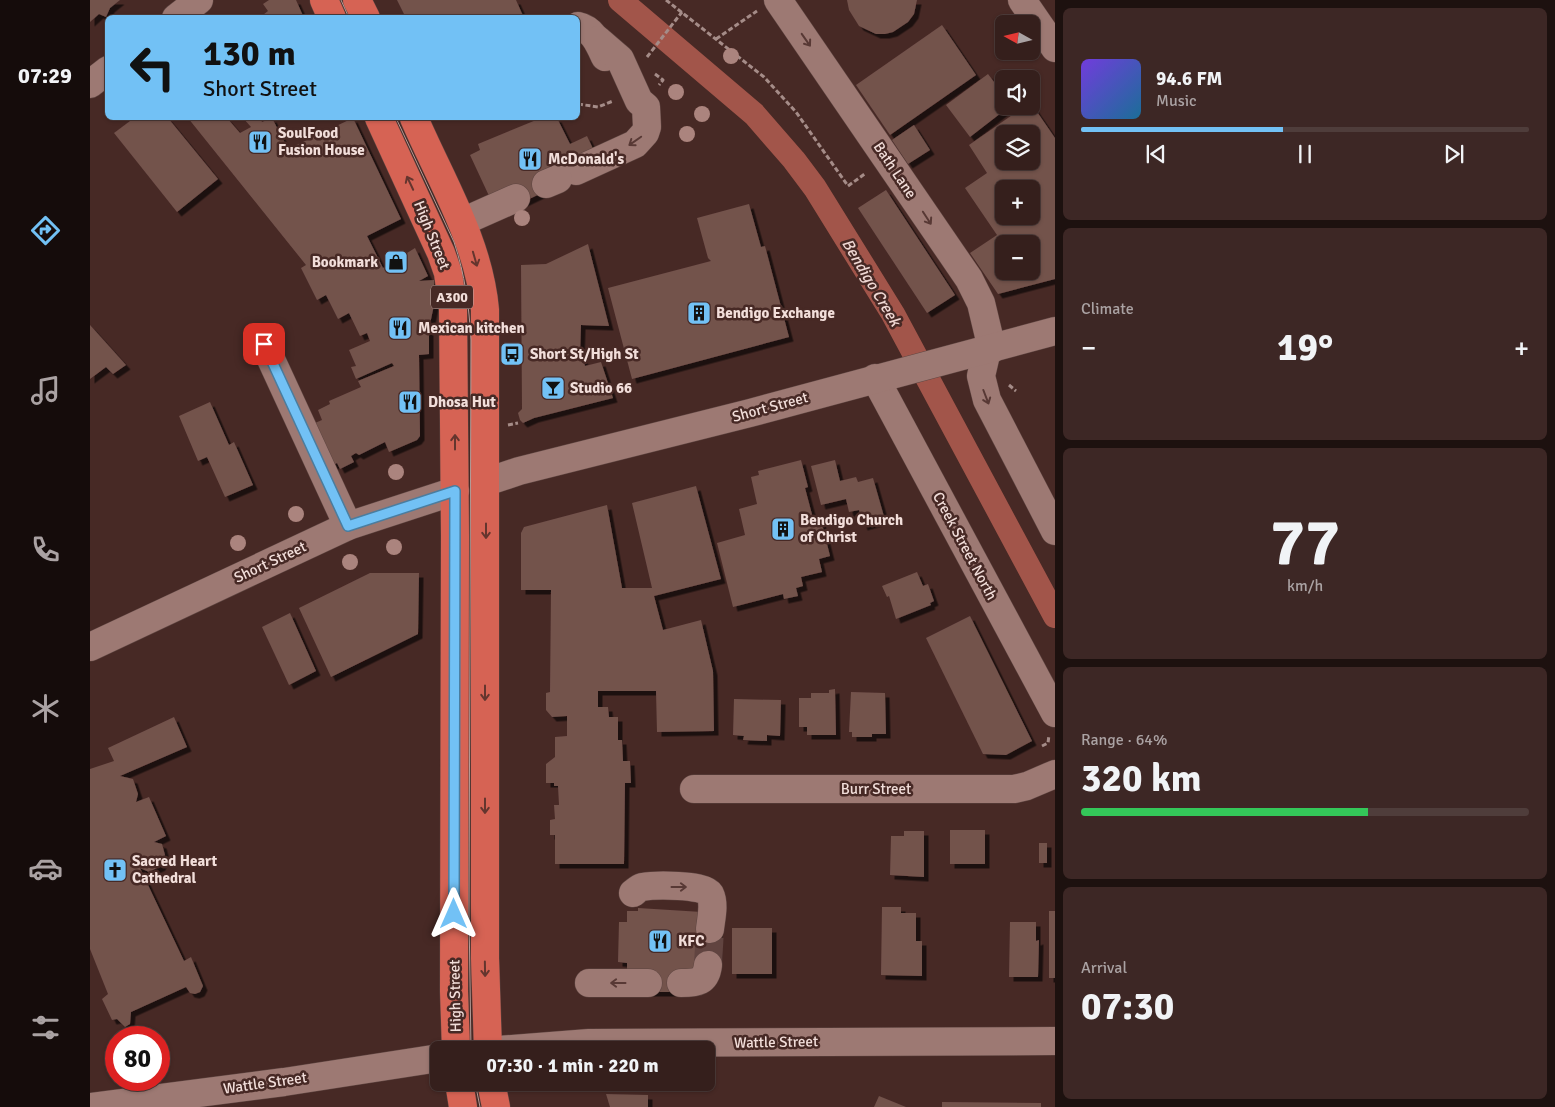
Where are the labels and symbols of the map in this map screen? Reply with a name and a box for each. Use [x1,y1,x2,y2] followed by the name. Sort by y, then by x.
[995,15,1040,60] north arrow
[801,33,811,47] one-way arrow
[278,124,365,159] place label: SoulFood Fusion House
[247,129,273,155] restaurant icon: SoulFood Fusion House
[629,136,642,147] one-way arrow
[870,138,920,202] street label: Bath Lane
[517,146,543,172] restaurant icon: McDonald's
[548,150,625,168] place label: McDonald's
[404,176,414,191] one-way arrow
[410,198,454,272] street label: High Street
[922,210,932,224] one-way arrow
[837,235,906,332] water label: Bendigo Creek
[383,249,409,275] shop icon: Bookmark
[471,250,480,266] one-way arrow
[312,253,378,271] place label: Bookmark
[431,286,473,308] road number: A300
[686,300,712,326] building icon: Bendigo Exchange
[716,304,835,322] place label: Bendigo Exchange
[387,315,413,341] restaurant icon: Mexican kitchen
[418,319,525,337] place label: Mexican kitchen
[243,323,285,365] pin
[499,341,525,367] bus stop icon: Short St/High St
[530,345,639,363] place label: Short St/High St
[540,375,566,401] bar icon: Studio 66
[570,379,632,397] place label: Studio 66
[730,388,810,426] street label: Short Street
[397,389,423,415] restaurant icon: Dhosa Hut
[982,389,991,404] one-way arrow
[428,393,496,411] place label: Dhosa Hut
[450,435,460,451] one-way arrow
[929,489,1001,603] street label: Creek Street North
[800,511,903,546] place label: Bendigo Church of Christ
[770,516,796,542] building icon: Bendigo Church of Christ
[481,522,491,538] one-way arrow
[231,537,309,587] street label: Short Street
[480,684,490,701] one-way arrow
[841,780,911,798] street label: Burr Street
[480,798,490,814] one-way arrow
[132,852,218,887] place label: Sacred Heart Cathedral
[102,857,128,883] church icon: Sacred Heart Cathedral
[670,882,687,892] one-way arrow
[427,887,479,939] position arrow
[647,928,673,954] restaurant icon: KFC
[678,932,704,950] place label: KFC
[445,960,465,1032] street label: High Street
[480,960,490,976] one-way arrow
[611,978,627,988] one-way arrow
[105,1026,170,1091] speed limit sign: 80
[734,1032,818,1052] street label: Wattle Street
[222,1068,308,1098] street label: Wattle Street

